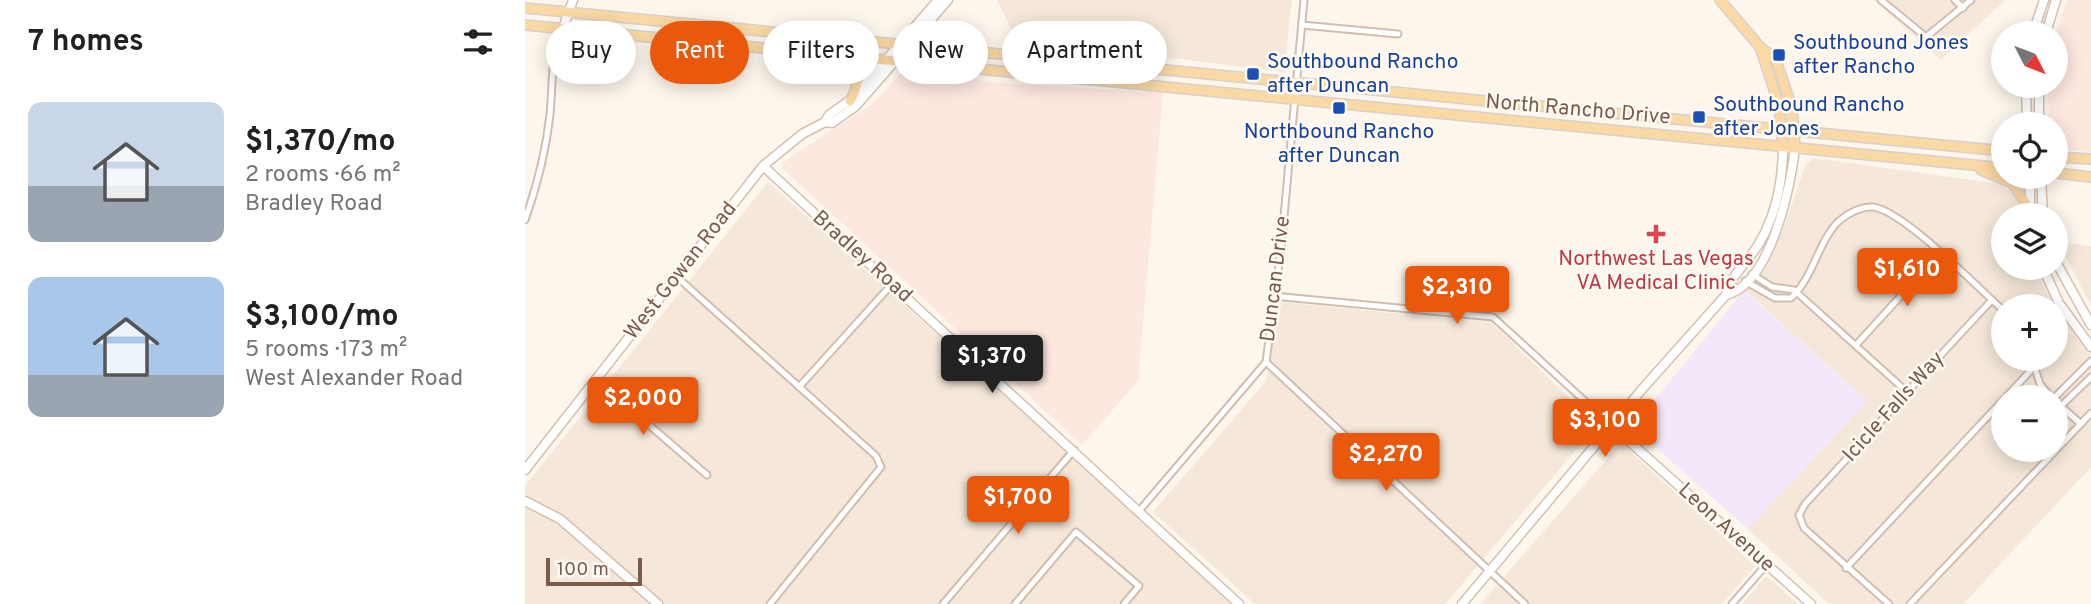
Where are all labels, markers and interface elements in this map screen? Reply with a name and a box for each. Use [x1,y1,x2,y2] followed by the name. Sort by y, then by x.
[546,21,636,84] chip: Buy
[650,21,749,84] chip: Rent
[763,21,879,84] chip: Filters
[893,21,988,84] chip: New
[1002,21,1167,84] chip: Apartment
[1991,21,2069,98] north arrow
[1991,21,2068,462] map controls
[459,23,497,61] icon: filters
[28,24,144,61] text: 7 homes
[1793,30,1969,81] place label: Southbound Jones after Rancho
[1771,47,1787,63] marker: Southbound Jones after Rancho
[1267,49,1458,100] place label: Southbound Rancho after Duncan
[1245,66,1261,82] marker: Southbound Rancho after Duncan
[1484,88,1672,132] street label: North Rancho Drive
[1713,92,1904,143] place label: Southbound Rancho after Jones
[1331,100,1347,116] marker: Northbound Rancho after Duncan
[1691,109,1707,125] marker: Southbound Rancho after Jones
[1991,112,2068,189] button: locate
[1244,119,1434,170] place label: Northbound Rancho after Duncan
[245,124,395,161] text: $1,370/mo
[84,130,168,214] icon: home
[245,161,401,190] text: 2 rooms · 66 m²
[245,190,383,219] text: Bradley Road
[619,196,743,346] street label: West Gowan Road
[1991,203,2068,280] button: layers
[806,205,918,309] street label: Bradley Road
[1255,215,1297,343] street label: Duncan Drive
[1646,224,1666,244] marker: Northwest Las Vegas VA Medical Clinic
[1558,246,1754,297] place label: Northwest Las Vegas VA Medical Clinic
[1850,248,1964,308] pin: $1,610
[1873,256,1941,285] text: $1,610
[1400,266,1514,326] pin: $2,310
[1421,274,1493,303] text: $2,310
[1991,294,2068,371] button: +
[245,299,399,336] text: $3,100/mo
[84,305,168,389] icon: home
[245,336,407,365] text: 5 rooms · 173 m²
[935,336,1049,395] pin: $1,370
[957,343,1027,372] text: $1,370
[1837,346,1951,468] street label: Icicle Falls Way
[245,365,463,394] text: West Alexander Road
[586,378,700,437] pin: $2,000
[603,385,683,414] text: $2,000
[1991,385,2068,462] button: −
[1548,400,1662,459] pin: $3,100
[1569,407,1641,436] text: $3,100
[1329,434,1443,493] pin: $2,270
[1348,441,1424,470] text: $2,270
[961,476,1075,536] pin: $1,700
[1672,477,1780,579] street label: Leon Avenue
[983,484,1053,513] text: $1,700
[546,555,642,587] scale bar
[557,558,609,582] text: 100 m

